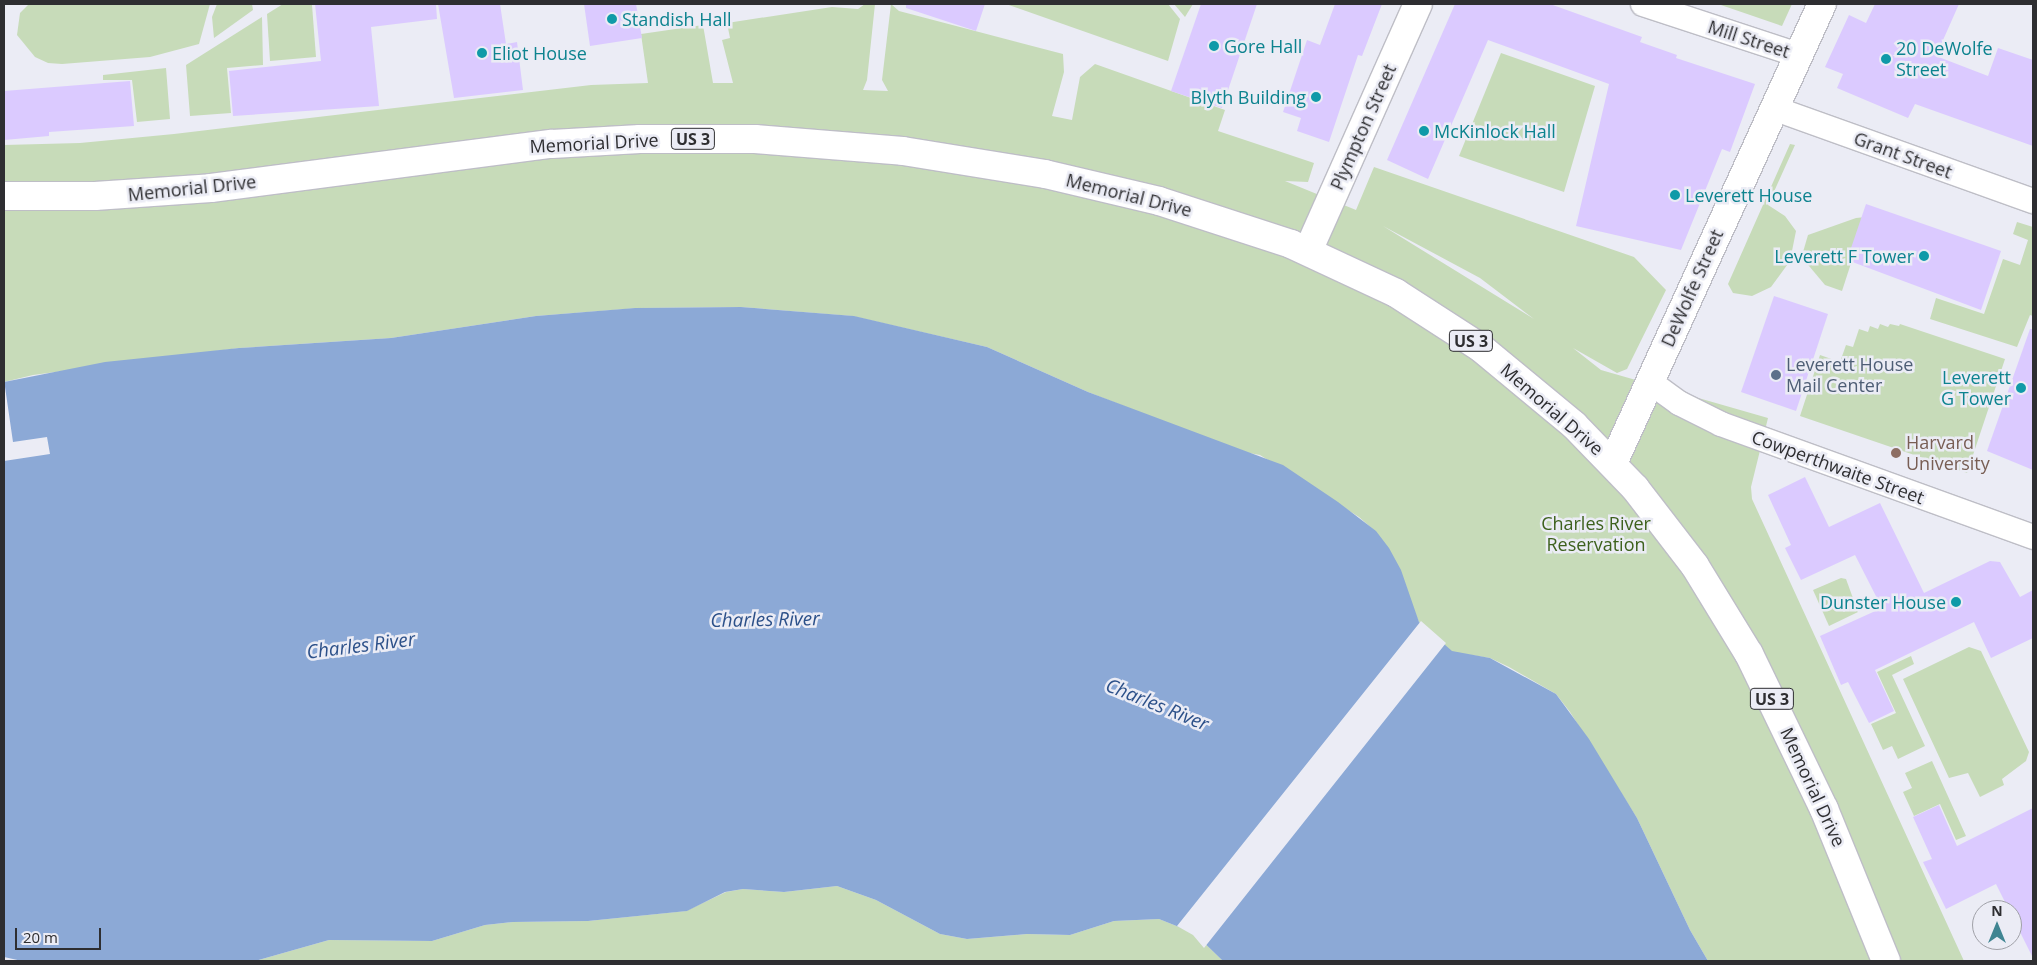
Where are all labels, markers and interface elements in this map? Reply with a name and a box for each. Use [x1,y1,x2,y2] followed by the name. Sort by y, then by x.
[622,8,732,30] place label: Standish Hall
[606,13,618,25] marker: Standish Hall
[1705,16,1793,62] street label: Mill Street
[1224,35,1302,57] place label: Gore Hall
[1896,38,1993,80] place label: 20 DeWolfe Street
[1208,40,1220,52] marker: Gore Hall
[492,42,587,64] place label: Eliot House
[476,47,488,59] marker: Eliot House
[1880,53,1892,65] marker: 20 DeWolfe Street
[1326,61,1400,193] street label: Plympton Street
[1191,86,1306,108] place label: Blyth Building
[1310,91,1322,103] marker: Blyth Building
[1434,120,1556,142] place label: McKinlock Hall
[1418,125,1430,137] marker: McKinlock Hall
[670,126,716,152] road number: US 3
[1851,127,1955,183] street label: Grant Street
[529,129,659,157] street label: Memorial Drive
[1064,169,1194,221] street label: Memorial Drive
[127,171,257,205] street label: Memorial Drive
[1685,184,1812,206] place label: Leverett House
[1669,189,1681,201] marker: Leverett House
[1656,226,1728,350] street label: DeWolfe Street
[1774,245,1914,267] place label: Leverett F Tower
[1918,250,1930,262] marker: Leverett F Tower
[1448,328,1494,354] road number: US 3
[1786,354,1913,396] place label: Leverett House Mail Center
[1496,359,1608,459] street label: Memorial Drive
[1941,367,2011,409] place label: Leverett G Tower
[1770,369,1782,381] marker: Leverett House Mail Center
[2015,382,2027,394] marker: Leverett G Tower
[1749,426,1927,508] street label: Cowperthwaite Street
[1906,432,1990,474] place label: Harvard University
[1890,447,1902,459] marker: Harvard University
[1541,513,1651,556] park label: Charles River Reservation
[1820,591,1946,613] place label: Dunster House
[1950,596,1962,608] marker: Dunster House
[710,608,820,632] water label: Charles River
[305,628,417,664] water label: Charles River
[1102,674,1212,736] water label: Charles River
[1750,686,1794,712] road number: US 3
[1776,724,1850,850] street label: Memorial Drive
[1972,900,2022,950] north arrow
[1991,901,2003,920] text: N
[18,918,104,950] scale bar
[23,927,58,947] text: 20 m

